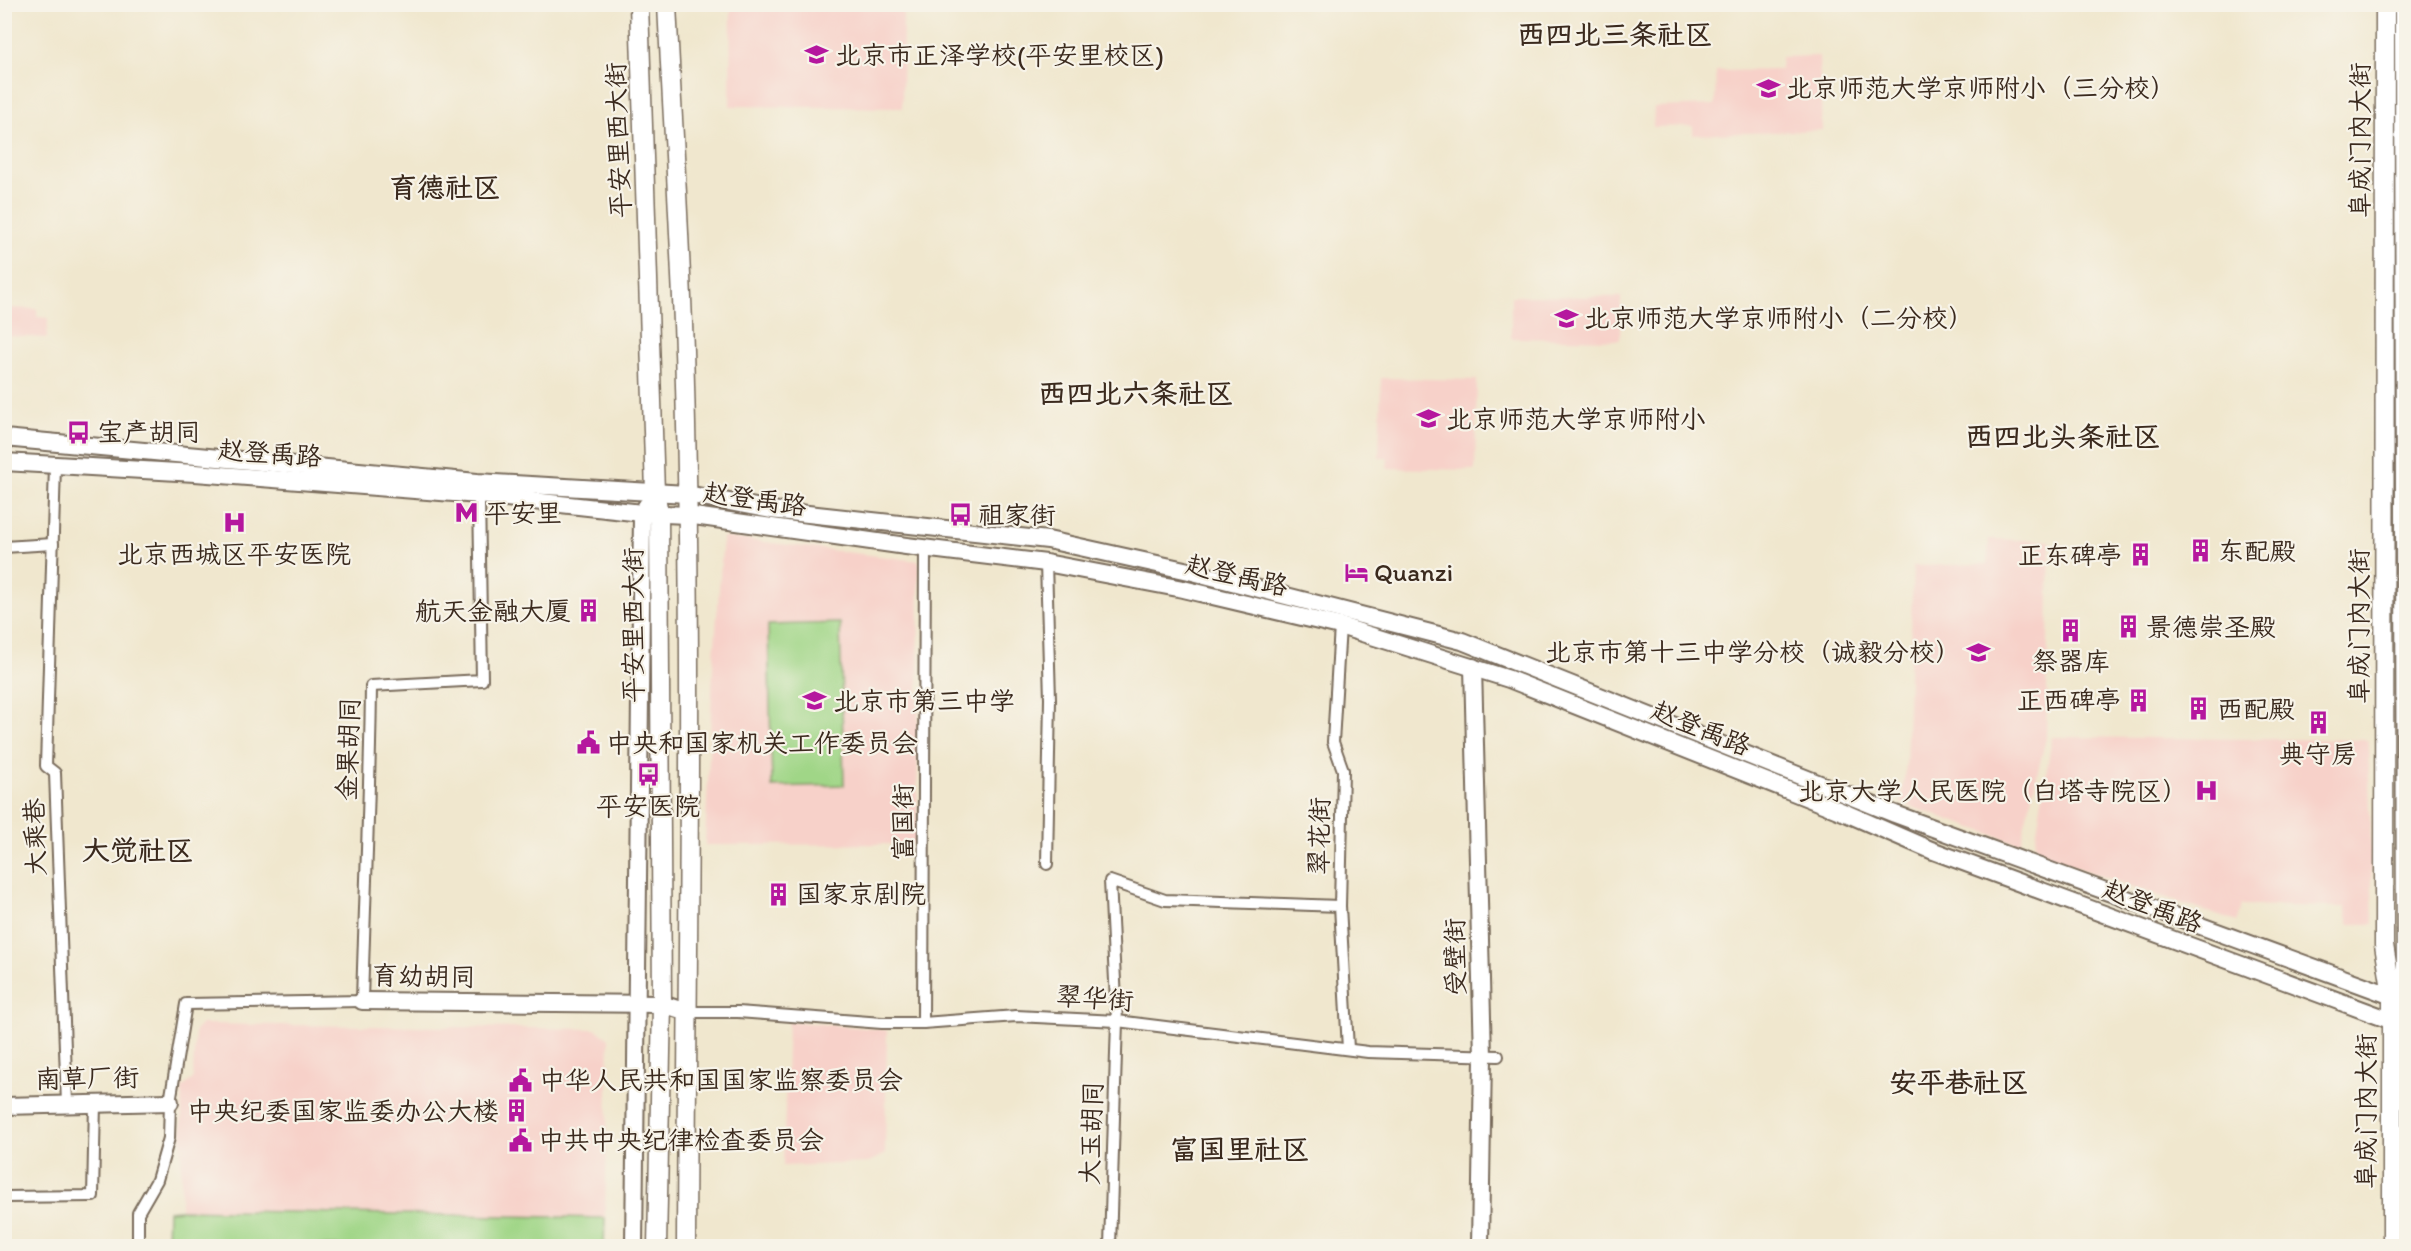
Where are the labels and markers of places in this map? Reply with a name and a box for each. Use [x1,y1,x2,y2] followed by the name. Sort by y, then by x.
[835,39,1164,71] place label: 北京市正泽学校(平安里校区)
[804,42,830,68] school or university icon: 北京市正泽学校(平安里校区)
[1786,72,2176,104] place label: 北京师范大学京师附小（三分校）
[1755,75,1781,101] school or university icon: 北京师范大学京师附小（三分校）
[1584,302,1974,334] place label: 北京师范大学京师附小（二分校）
[1553,305,1579,331] school or university icon: 北京师范大学京师附小（二分校）
[1446,403,1706,435] place label: 北京师范大学京师附小
[1415,406,1441,432] school or university icon: 北京师范大学京师附小
[97,416,201,448] place label: 宝产胡同
[66,419,92,445] bus stop icon: 宝产胡同
[484,497,562,529] place label: 平安里
[978,499,1056,531] place label: 祖家街
[453,500,479,526] metro station icon: 平安里
[947,502,973,528] bus stop icon: 祖家街
[221,510,247,536] hospital icon: 北京西城区平安医院
[2218,535,2296,567] place label: 东配殿
[117,538,351,570] place label: 北京西城区平安医院
[2187,538,2213,564] building icon: 东配殿
[2018,539,2122,571] place label: 正东碑亭
[2127,542,2153,568] building icon: 正东碑亭
[1374,556,1453,588] place label: Quanzi
[1343,559,1369,585] hotel icon: Quanzi
[415,595,571,627] place label: 航天金融大厦
[576,598,602,624] building icon: 航天金融大厦
[2146,611,2276,643] place label: 景德崇圣殿
[2115,614,2141,640] building icon: 景德崇圣殿
[2058,617,2084,643] building icon: 祭器库
[1545,636,1961,668] place label: 北京市第十三中学分校（诚毅分校）
[1966,639,1992,665] school or university icon: 北京市第十三中学分校（诚毅分校）
[2032,645,2110,677] place label: 祭器库
[2017,684,2121,716] place label: 正西碑亭
[833,685,1015,717] place label: 北京市第三中学
[2126,687,2152,713] building icon: 正西碑亭
[802,688,828,714] school or university icon: 北京市第三中学
[2217,693,2295,725] place label: 西配殿
[2186,696,2212,722] building icon: 西配殿
[2305,710,2331,736] building icon: 典守房
[606,727,918,759] place label: 中央和国家机关工作委员会
[575,730,601,756] public building icon: 中央和国家机关工作委员会
[2279,738,2357,770] place label: 典守房
[635,762,661,788] bus stop icon: 平安医院
[1798,775,2188,807] place label: 北京大学人民医院（白塔寺院区）
[2193,778,2219,804] hospital icon: 北京大学人民医院（白塔寺院区）
[596,790,700,822] place label: 平安医院
[796,878,926,910] place label: 国家京剧院
[765,881,791,907] building icon: 国家京剧院
[539,1064,903,1096] place label: 中华人民共和国国家监察委员会
[508,1067,534,1093] public building icon: 中华人民共和国国家监察委员会
[187,1095,499,1127] place label: 中央纪委国家监委办公大楼
[504,1098,530,1124] building icon: 中央纪委国家监委办公大楼
[538,1124,824,1156] place label: 中共中央纪律检查委员会
[507,1127,533,1153] public building icon: 中共中央纪律检查委员会

